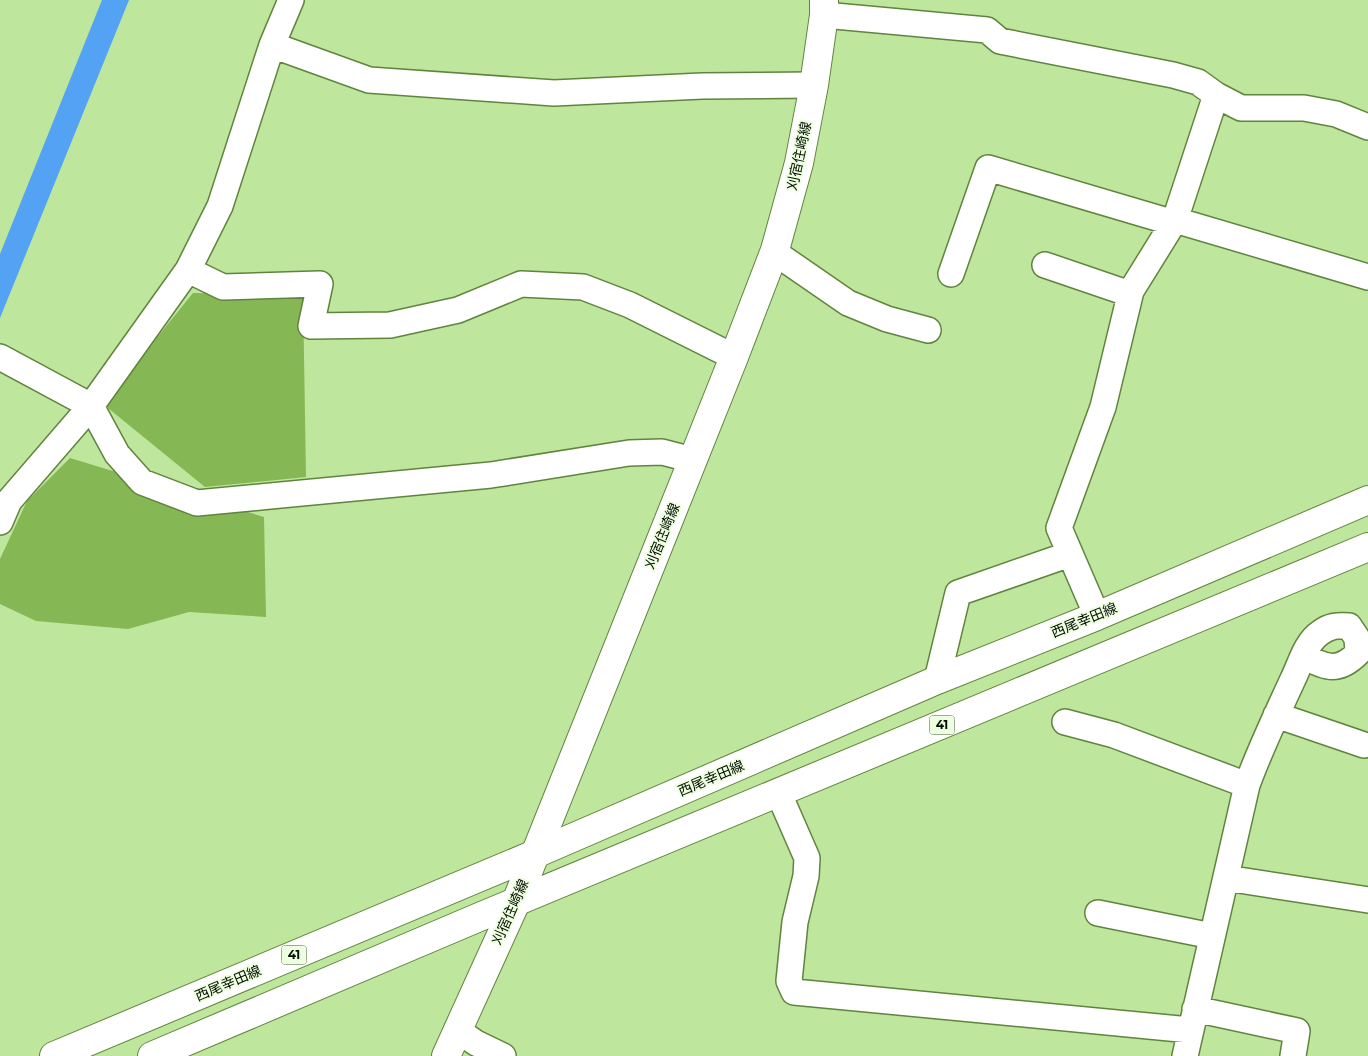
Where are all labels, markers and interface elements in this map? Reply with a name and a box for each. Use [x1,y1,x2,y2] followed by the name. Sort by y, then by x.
[783,120,815,192] street label: 刈宿住崎線
[641,500,683,572] street label: 刈宿住崎線
[1048,599,1120,641] street label: 西尾幸田線
[930,716,954,734] road number: 41
[675,756,747,800] street label: 西尾幸田線
[488,876,532,948] street label: 刈宿住崎線
[282,946,306,964] road number: 41
[192,961,264,1005] street label: 西尾幸田線

